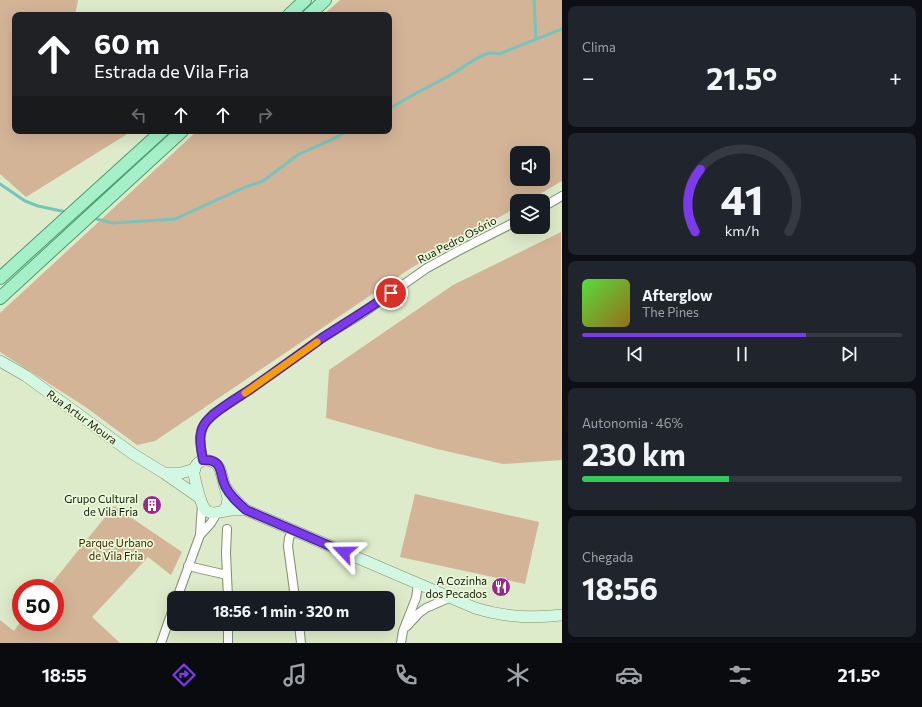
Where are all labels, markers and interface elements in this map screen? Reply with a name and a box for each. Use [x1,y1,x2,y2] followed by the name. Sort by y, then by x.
[94,26,160,60] text: 60 m
[28,28,80,80] icon: ahead
[582,39,616,55] text: Clima
[706,59,777,96] text: 21.5°
[94,60,249,82] text: Estrada de Vila Fria
[582,64,595,91] text: −
[889,64,902,91] text: +
[128,104,150,126] icon: left
[170,104,192,126] icon: ahead
[212,104,234,126] icon: ahead
[254,104,276,126] icon: right
[510,146,550,234] map controls
[510,146,550,186] button: sound
[720,173,764,224] text: 41
[510,194,550,234] button: layers
[415,213,499,266] street label: Rua Pedro Osório
[725,221,759,239] text: km/h
[374,276,408,310] pin
[380,282,402,304] icon: arrive
[642,286,712,304] text: Afterglow
[642,304,699,320] text: The Pines
[624,343,646,365] icon: previous
[731,343,753,365] icon: pause
[838,343,860,365] icon: next
[45,387,120,446] street label: Rua Artur Moura
[582,415,683,431] text: Autonomia · 46%
[582,435,686,472] text: 230 km
[64,492,138,518] place label: Grupo Cultural de Vila Fria
[141,494,163,516] building icon: Grupo Cultural de Vila Fria
[323,531,365,573] position arrow
[79,536,154,562] park label: Parque Urbano de Vila Fria
[582,549,633,565] text: Chegada
[582,569,658,606] text: 18:56
[426,574,487,600] place label: A Cozinha dos Pecados
[490,576,512,598] restaurant icon: A Cozinha dos Pecados
[12,579,64,631] speed limit sign: 50
[213,602,349,620] text: 18:56 · 1 min · 320 m
[170,661,198,689] icon: directions
[281,661,309,689] icon: music
[392,661,420,689] icon: phone
[504,661,532,689] icon: climate
[615,661,643,689] icon: car
[726,661,754,689] icon: filters
[42,664,87,686] text: 18:55
[838,664,880,686] text: 21.5°

